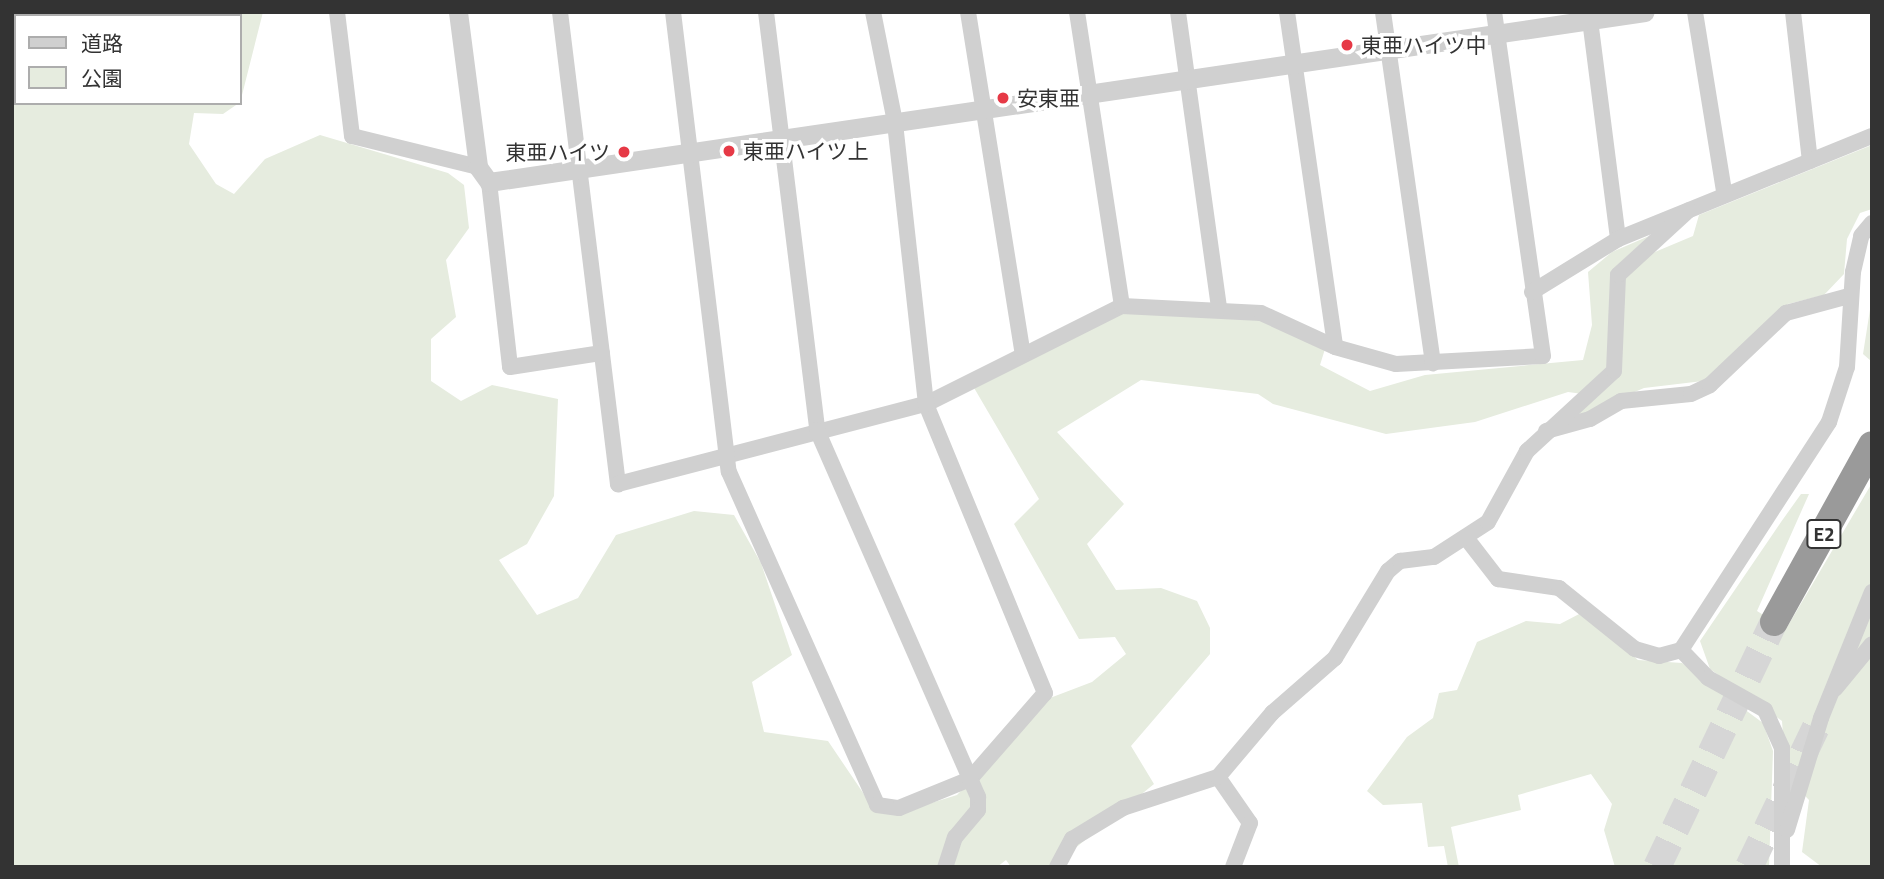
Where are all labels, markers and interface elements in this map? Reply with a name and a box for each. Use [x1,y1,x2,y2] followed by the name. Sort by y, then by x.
[14,14,242,105] legend
[81,27,123,59] text: 道路
[1361,32,1487,58] place label: 東亜ハイツ中
[1339,37,1355,53] marker: 東亜ハイツ中
[81,62,123,94] text: 公園
[1017,85,1080,111] place label: 安東亜
[995,90,1011,106] marker: 安東亜
[743,138,869,164] place label: 東亜ハイツ上
[505,139,610,165] place label: 東亜ハイツ
[721,143,737,159] marker: 東亜ハイツ上
[616,144,632,160] marker: 東亜ハイツ
[1805,519,1843,550] road number: E2

